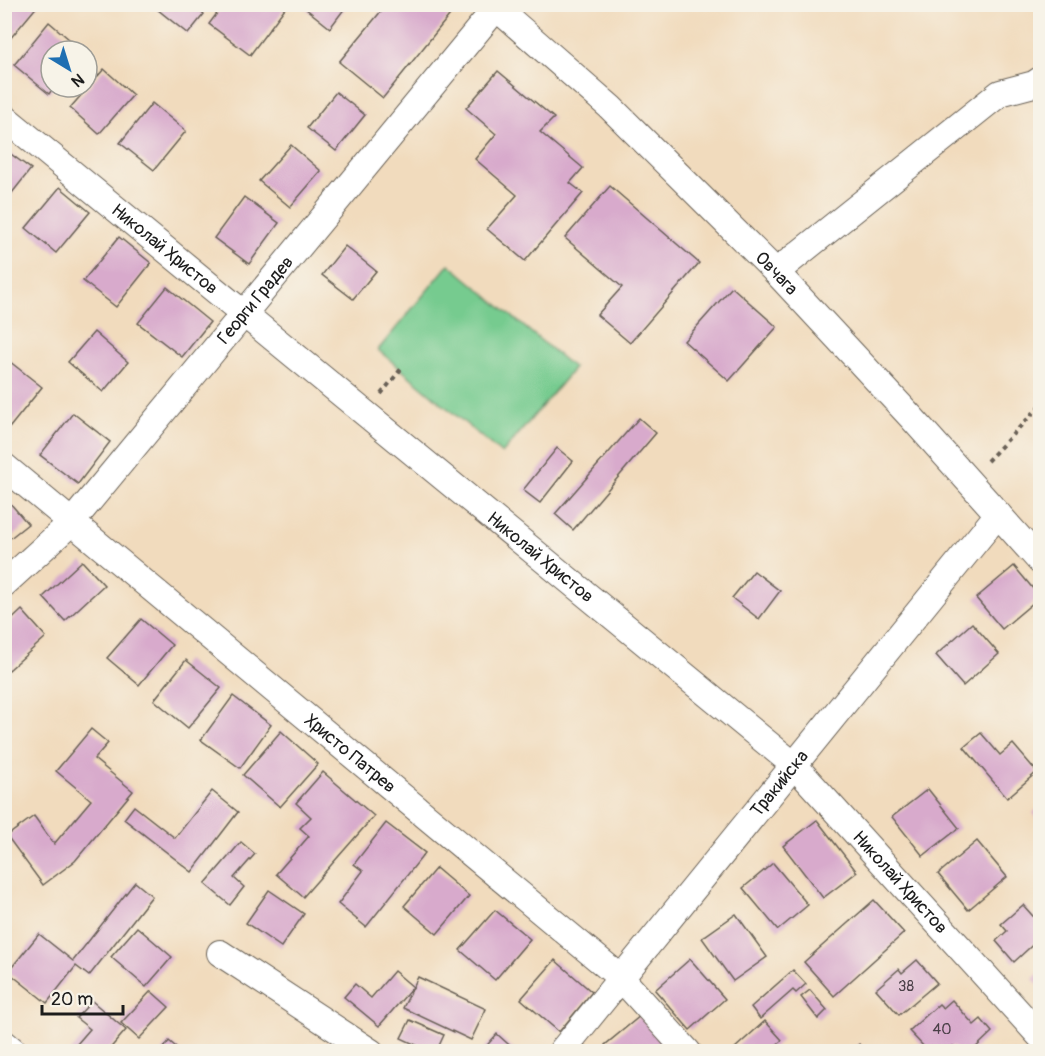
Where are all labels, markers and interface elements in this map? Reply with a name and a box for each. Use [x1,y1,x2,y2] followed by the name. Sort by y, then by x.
[39,39,99,99] north arrow
[67,69,88,91] text: N
[107,198,223,299] street label: Николай Христов
[750,246,803,300] street label: Овчага
[212,251,298,349] street label: Георги Градев
[483,507,599,608] street label: Николай Христов
[300,709,401,798] street label: Христо Патрев
[745,745,813,822] street label: Тракийска
[848,826,953,939] street label: Николай Христов
[898,977,914,996] house number: 38
[42,978,123,1016] scale bar
[51,988,93,1011] text: 20 m
[933,1020,951,1039] house number: 40

